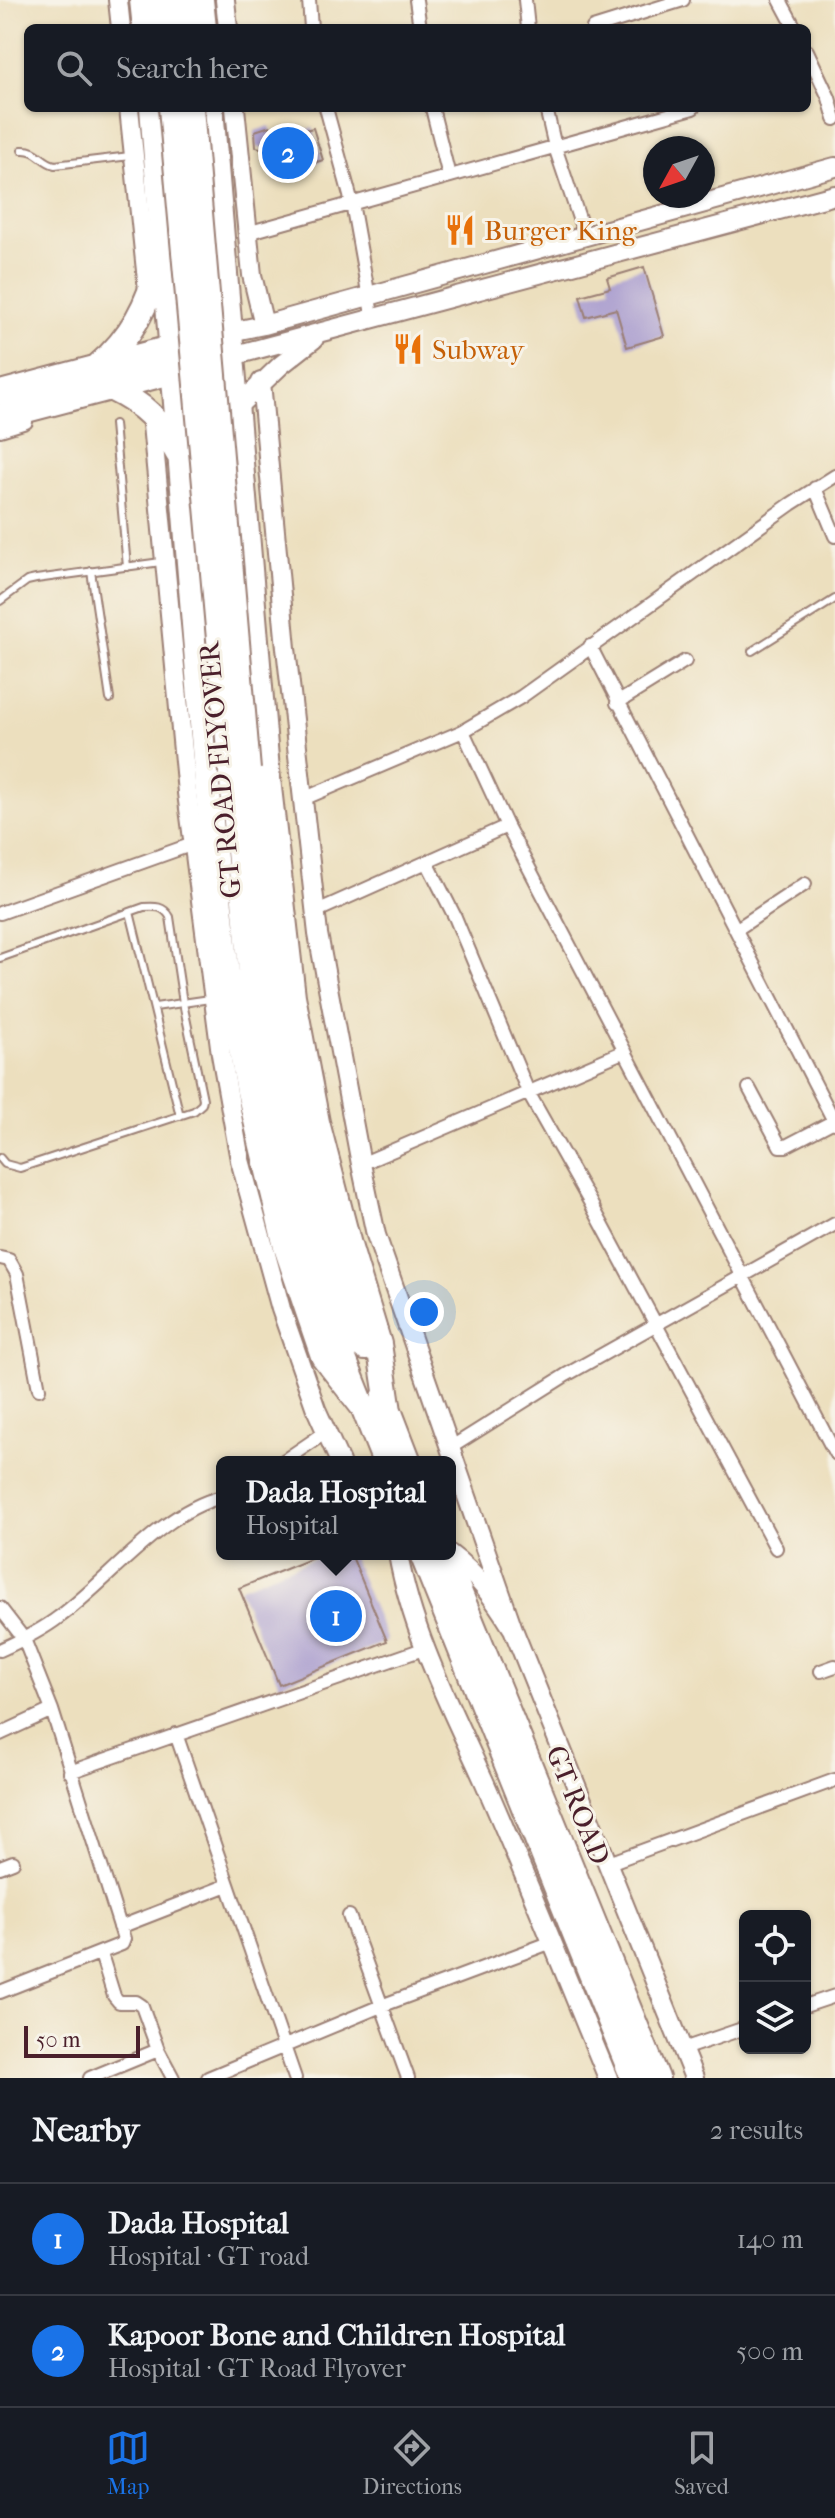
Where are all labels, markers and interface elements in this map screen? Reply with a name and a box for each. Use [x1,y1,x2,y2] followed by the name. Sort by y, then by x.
[24,24,811,112] search box
[52,46,96,90] icon: search
[116,51,268,86] text: Search here
[262,123,314,183] pin: 2
[643,136,715,208] north arrow
[443,213,477,247] restaurant icon: Burger King
[484,214,637,247] place label: Burger King
[391,332,425,366] restaurant icon: Subway
[432,333,525,366] place label: Subway
[192,639,248,900] street label: GT ROAD FLYOVER
[404,1292,444,1332] your location
[216,1456,456,1560] popup
[246,1475,426,1510] text: Dada Hospital
[246,1510,339,1541] text: Hospital
[310,1586,362,1646] pin: 1
[539,1741,617,1869] street label: GT ROAD
[739,1910,811,2054] map controls
[739,1910,811,1982] button: locate
[739,1982,811,2054] button: layers
[24,2022,140,2058] scale bar
[36,2027,81,2053] text: 50 m
[32,2110,139,2150] text: Nearby
[710,2115,803,2146] text: 2 results
[108,2206,289,2241] text: Dada Hospital
[53,2224,63,2255] text: 1
[737,2224,803,2255] text: 140 m
[108,2241,309,2272] text: Hospital · GT road
[108,2318,566,2353] text: Kapoor Bone and Children Hospital
[51,2336,65,2367] text: 2
[736,2336,803,2367] text: 500 m
[108,2353,406,2384] text: Hospital · GT Road Flyover
[106,2426,150,2500] tab: Map
[363,2426,462,2500] tab: Directions
[674,2426,729,2500] tab: Saved

